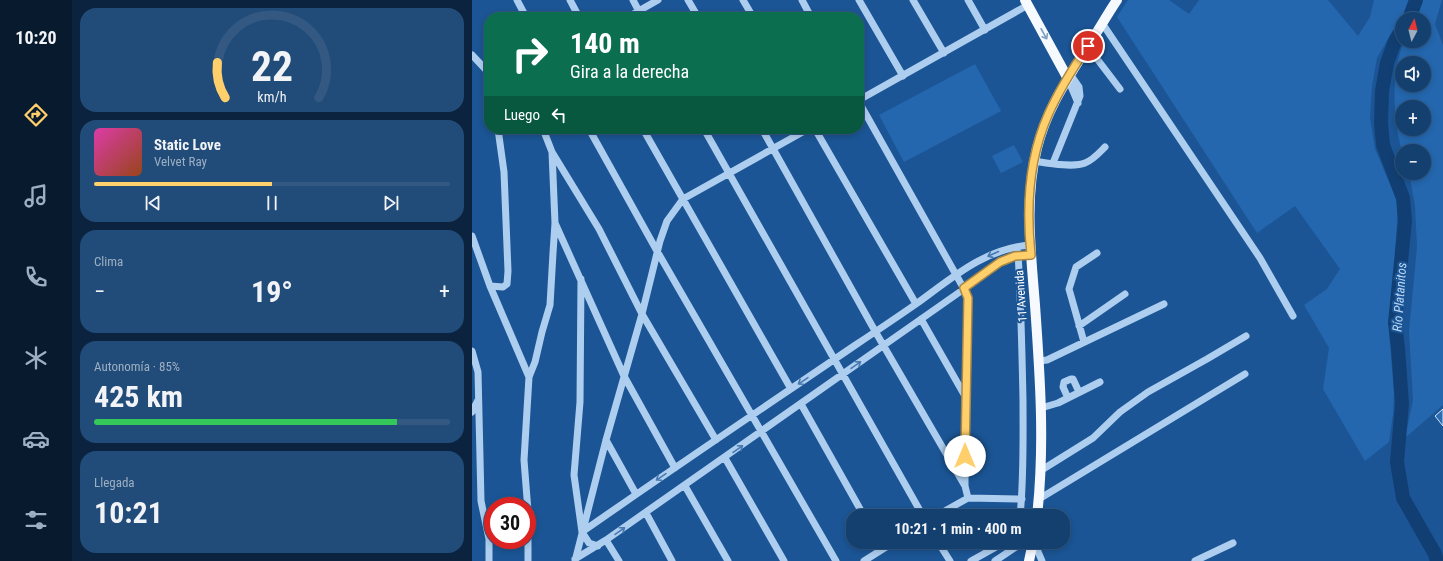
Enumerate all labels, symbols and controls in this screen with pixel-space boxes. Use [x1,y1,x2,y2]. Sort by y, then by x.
north arrow [1395,12,1431,48]
map controls [1395,12,1431,180]
text: 10:20 [15,27,57,48]
text: 140 m [570,27,640,60]
icon: right [504,28,556,80]
one-way arrow [1040,28,1048,40]
pin [1071,29,1105,63]
icon: arrive [1077,35,1099,57]
text: 22 [251,42,293,91]
button: sound [1395,56,1431,92]
text: Gira a la derecha [570,61,689,82]
text: km/h [257,89,287,105]
button: + [1395,100,1431,136]
icon: directions [22,101,50,129]
icon: left [548,104,570,126]
text: Luego [504,106,540,124]
text: Static Love [154,136,221,154]
button: − [1395,144,1431,180]
text: Velvet Ray [154,154,207,169]
icon: music [22,182,50,210]
icon: previous [142,192,164,214]
icon: pause [261,192,283,214]
icon: next [380,192,402,214]
one-way arrow [987,251,999,258]
text: Clima [94,254,123,269]
water label: Río Platanitos [1390,262,1409,332]
icon: phone [22,263,50,291]
street label: 11 Avenida [1012,269,1030,323]
text: 19° [251,274,293,309]
text: − [94,279,105,304]
text: + [439,279,450,304]
icon: climate [22,344,50,372]
text: Autonomía · 85% [94,359,180,374]
one-way arrow [850,361,861,369]
one-way arrow [798,377,809,385]
text: 425 km [94,379,183,414]
icon: car [22,425,50,453]
position arrow [944,435,986,477]
one-way arrow [732,444,743,453]
one-way arrow [655,474,667,482]
text: Llegada [94,475,135,490]
text: 10:21 [94,495,163,530]
speed limit sign: 30 [484,497,536,549]
icon: filters [22,506,50,534]
text: 10:21 · 1 min · 400 m [894,520,1022,538]
one-way arrow [614,527,625,535]

